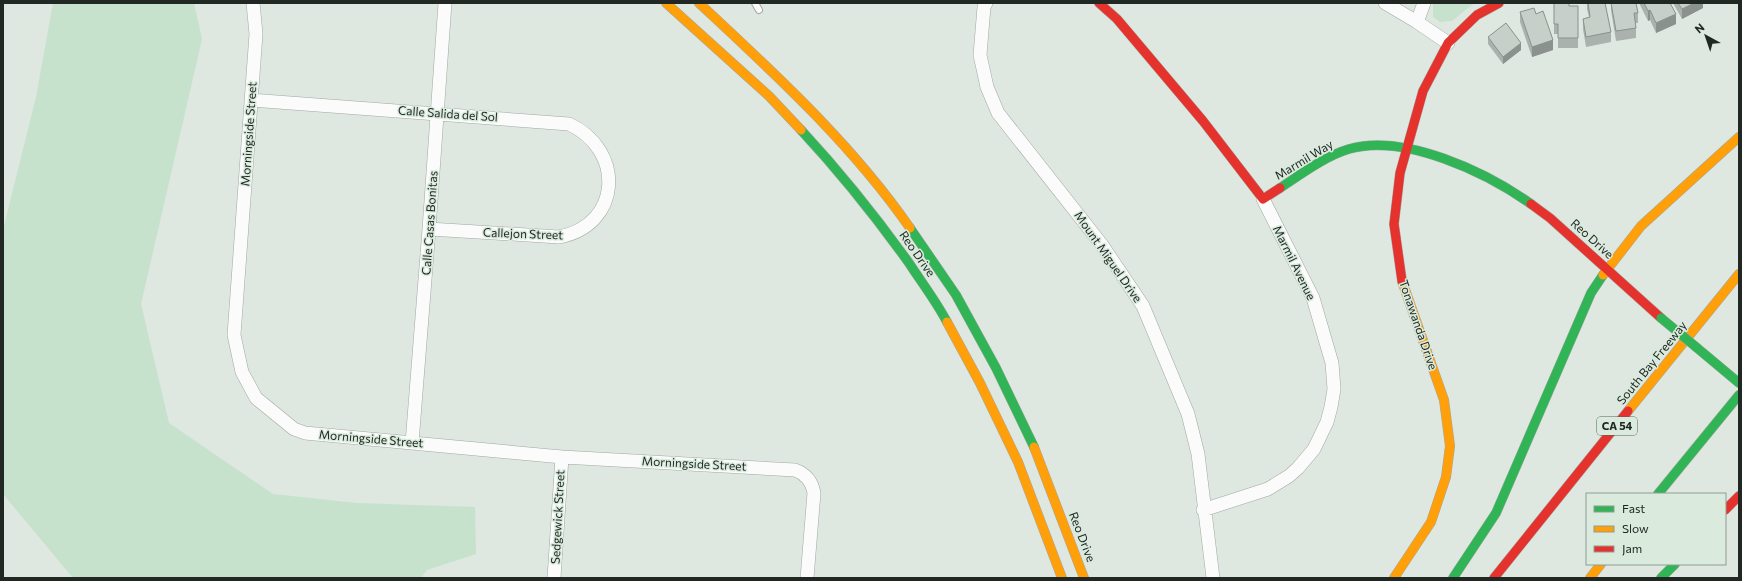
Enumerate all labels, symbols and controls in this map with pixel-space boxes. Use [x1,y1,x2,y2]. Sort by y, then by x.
north arrow [1686,16,1726,56]
text: N [1692,20,1707,36]
street label: Morningside Street [237,81,259,187]
street label: Calle Salida del Sol [398,103,498,123]
street label: Marmil Way [1272,136,1335,182]
street label: Calle Casas Bonitas [418,170,440,276]
street label: Mount Miguel Drive [1072,208,1145,305]
street label: Reo Drive [1569,216,1617,261]
street label: Marmil Avenue [1271,223,1319,302]
street label: Callejon Street [483,225,563,241]
street label: Reo Drive [897,228,939,279]
street label: Tonawanda Drive [1397,278,1441,371]
street label: South Bay Freeway [1613,318,1689,407]
road number: CA 54 [1597,417,1637,435]
street label: Morningside Street [318,426,424,450]
street label: Morningside Street [641,453,747,473]
street label: Sedgewick Street [548,469,566,564]
legend [1586,493,1726,565]
text: Fast [1622,501,1645,515]
street label: Reo Drive [1067,510,1099,564]
text: Slow [1622,521,1649,535]
text: Jam [1622,541,1642,556]

